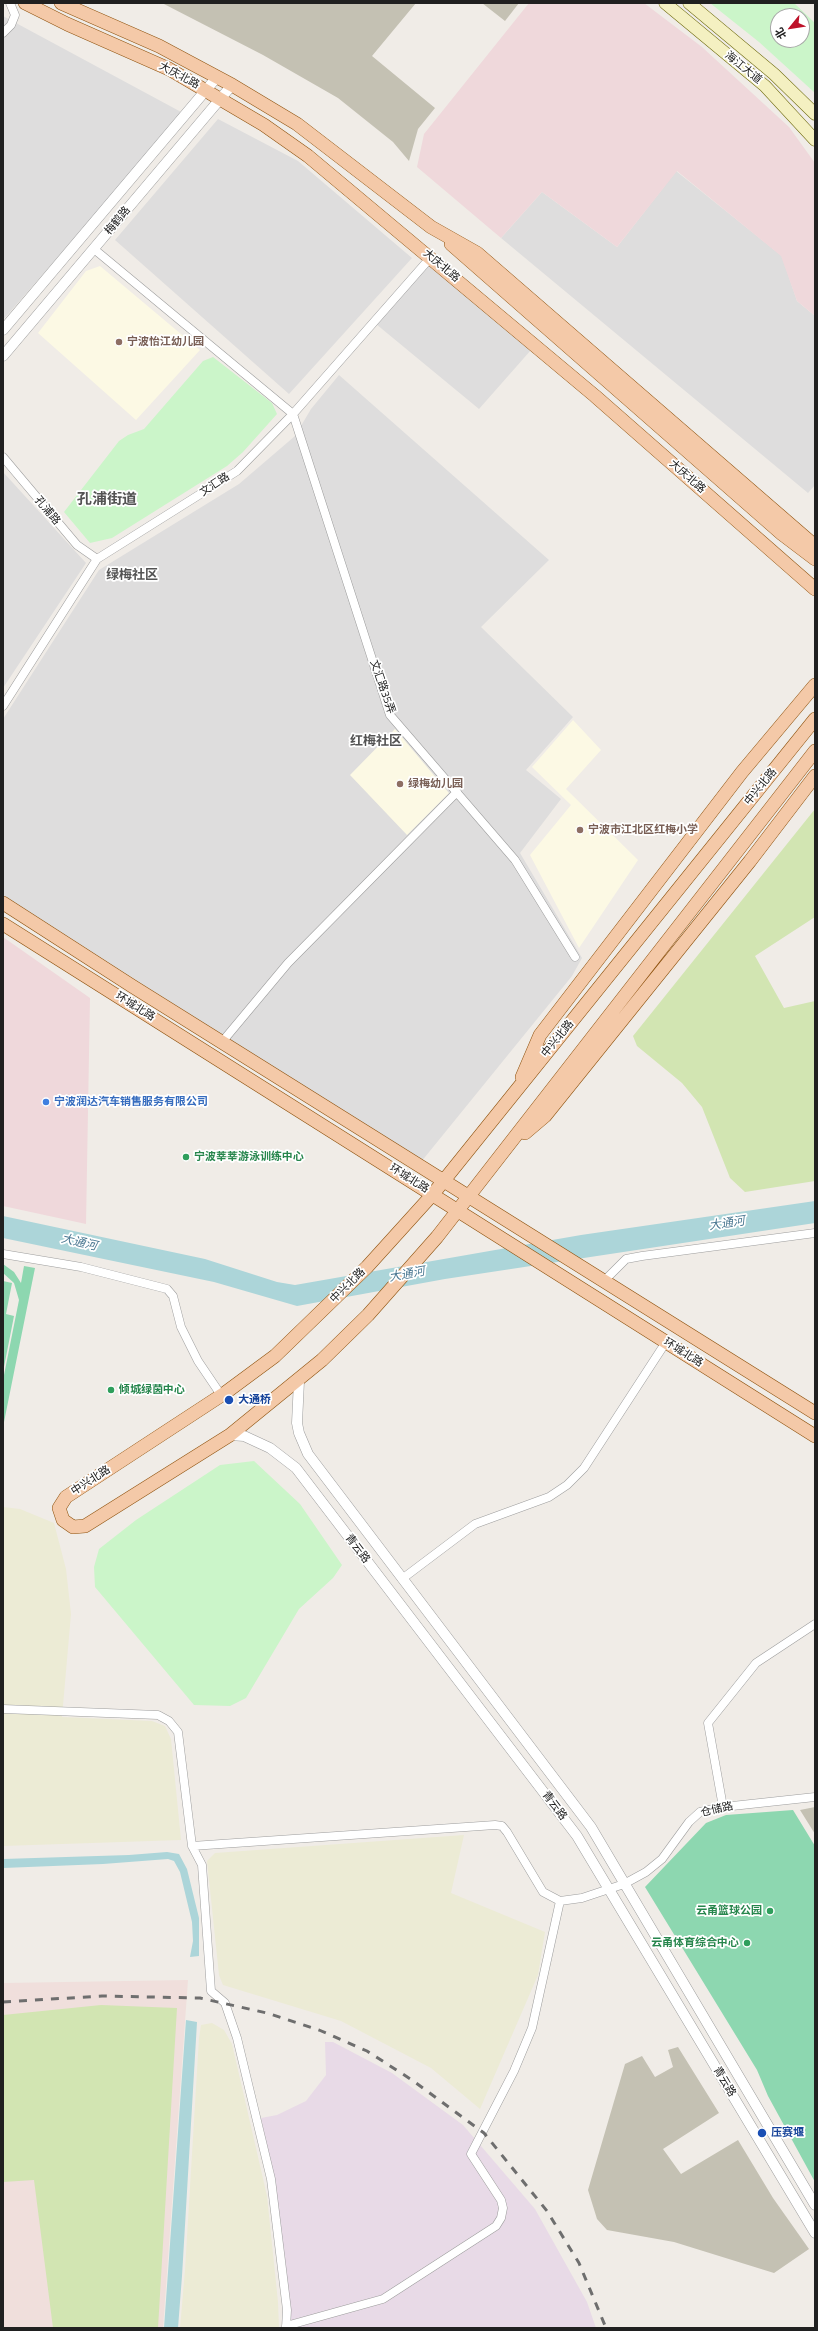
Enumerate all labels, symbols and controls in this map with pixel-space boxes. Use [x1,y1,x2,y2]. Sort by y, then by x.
north arrow [770,8,810,48]
text: 北 [771,25,790,42]
street label: 海江大道 [722,49,764,87]
street label: 大庆北路 [156,60,202,92]
street label: 梅鹤路 [102,204,134,238]
street label: 大庆北路 [420,247,462,285]
place label: 宁波怡江幼儿园 [127,335,204,349]
marker: 宁波怡江幼儿园 [114,337,124,347]
street label: 大庆北路 [666,458,708,496]
street label: 文汇路 [198,470,232,500]
district label: 孔浦街道 [77,491,137,509]
street label: 孔浦路 [31,494,63,528]
district label: 绿梅社区 [106,568,158,584]
street label: 文汇路35弄 [367,658,397,716]
district label: 红梅社区 [350,734,402,750]
street label: 中兴北路 [742,766,780,808]
place label: 绿梅幼儿园 [408,777,463,791]
marker: 绿梅幼儿园 [395,779,405,789]
place label: 宁波市江北区红梅小学 [588,823,698,837]
marker: 宁波市江北区红梅小学 [575,825,585,835]
street label: 环城北路 [113,990,157,1024]
street label: 中兴北路 [539,1018,577,1060]
place label: 宁波润达汽车销售服务有限公司 [54,1095,208,1109]
marker: 宁波润达汽车销售服务有限公司 [41,1097,51,1107]
place label: 宁波莘莘游泳训练中心 [194,1150,304,1164]
marker: 宁波莘莘游泳训练中心 [181,1152,191,1162]
street label: 环城北路 [387,1162,431,1196]
water label: 大通河 [708,1214,746,1234]
water label: 大通河 [60,1232,98,1254]
water label: 大通河 [388,1265,426,1285]
street label: 中兴北路 [328,1266,368,1306]
street label: 环城北路 [661,1336,705,1370]
place label: 倾城绿茵中心 [119,1383,185,1397]
marker: 倾城绿茵中心 [106,1385,116,1395]
place label: 大通桥 [238,1393,271,1407]
marker: 大通桥 [223,1394,235,1406]
street label: 中兴北路 [69,1463,113,1499]
street label: 青云路 [342,1532,372,1566]
street label: 青云路 [539,1789,569,1823]
street label: 仓储路 [699,1800,735,1820]
place label: 云甬篮球公园 [696,1904,762,1918]
marker: 云甬篮球公园 [765,1906,775,1916]
place label: 云甬体育综合中心 [651,1936,739,1950]
marker: 云甬体育综合中心 [742,1938,752,1948]
street label: 青云路 [710,2064,738,2100]
place label: 压赛堰 [771,2126,804,2140]
marker: 压赛堰 [756,2127,768,2139]

